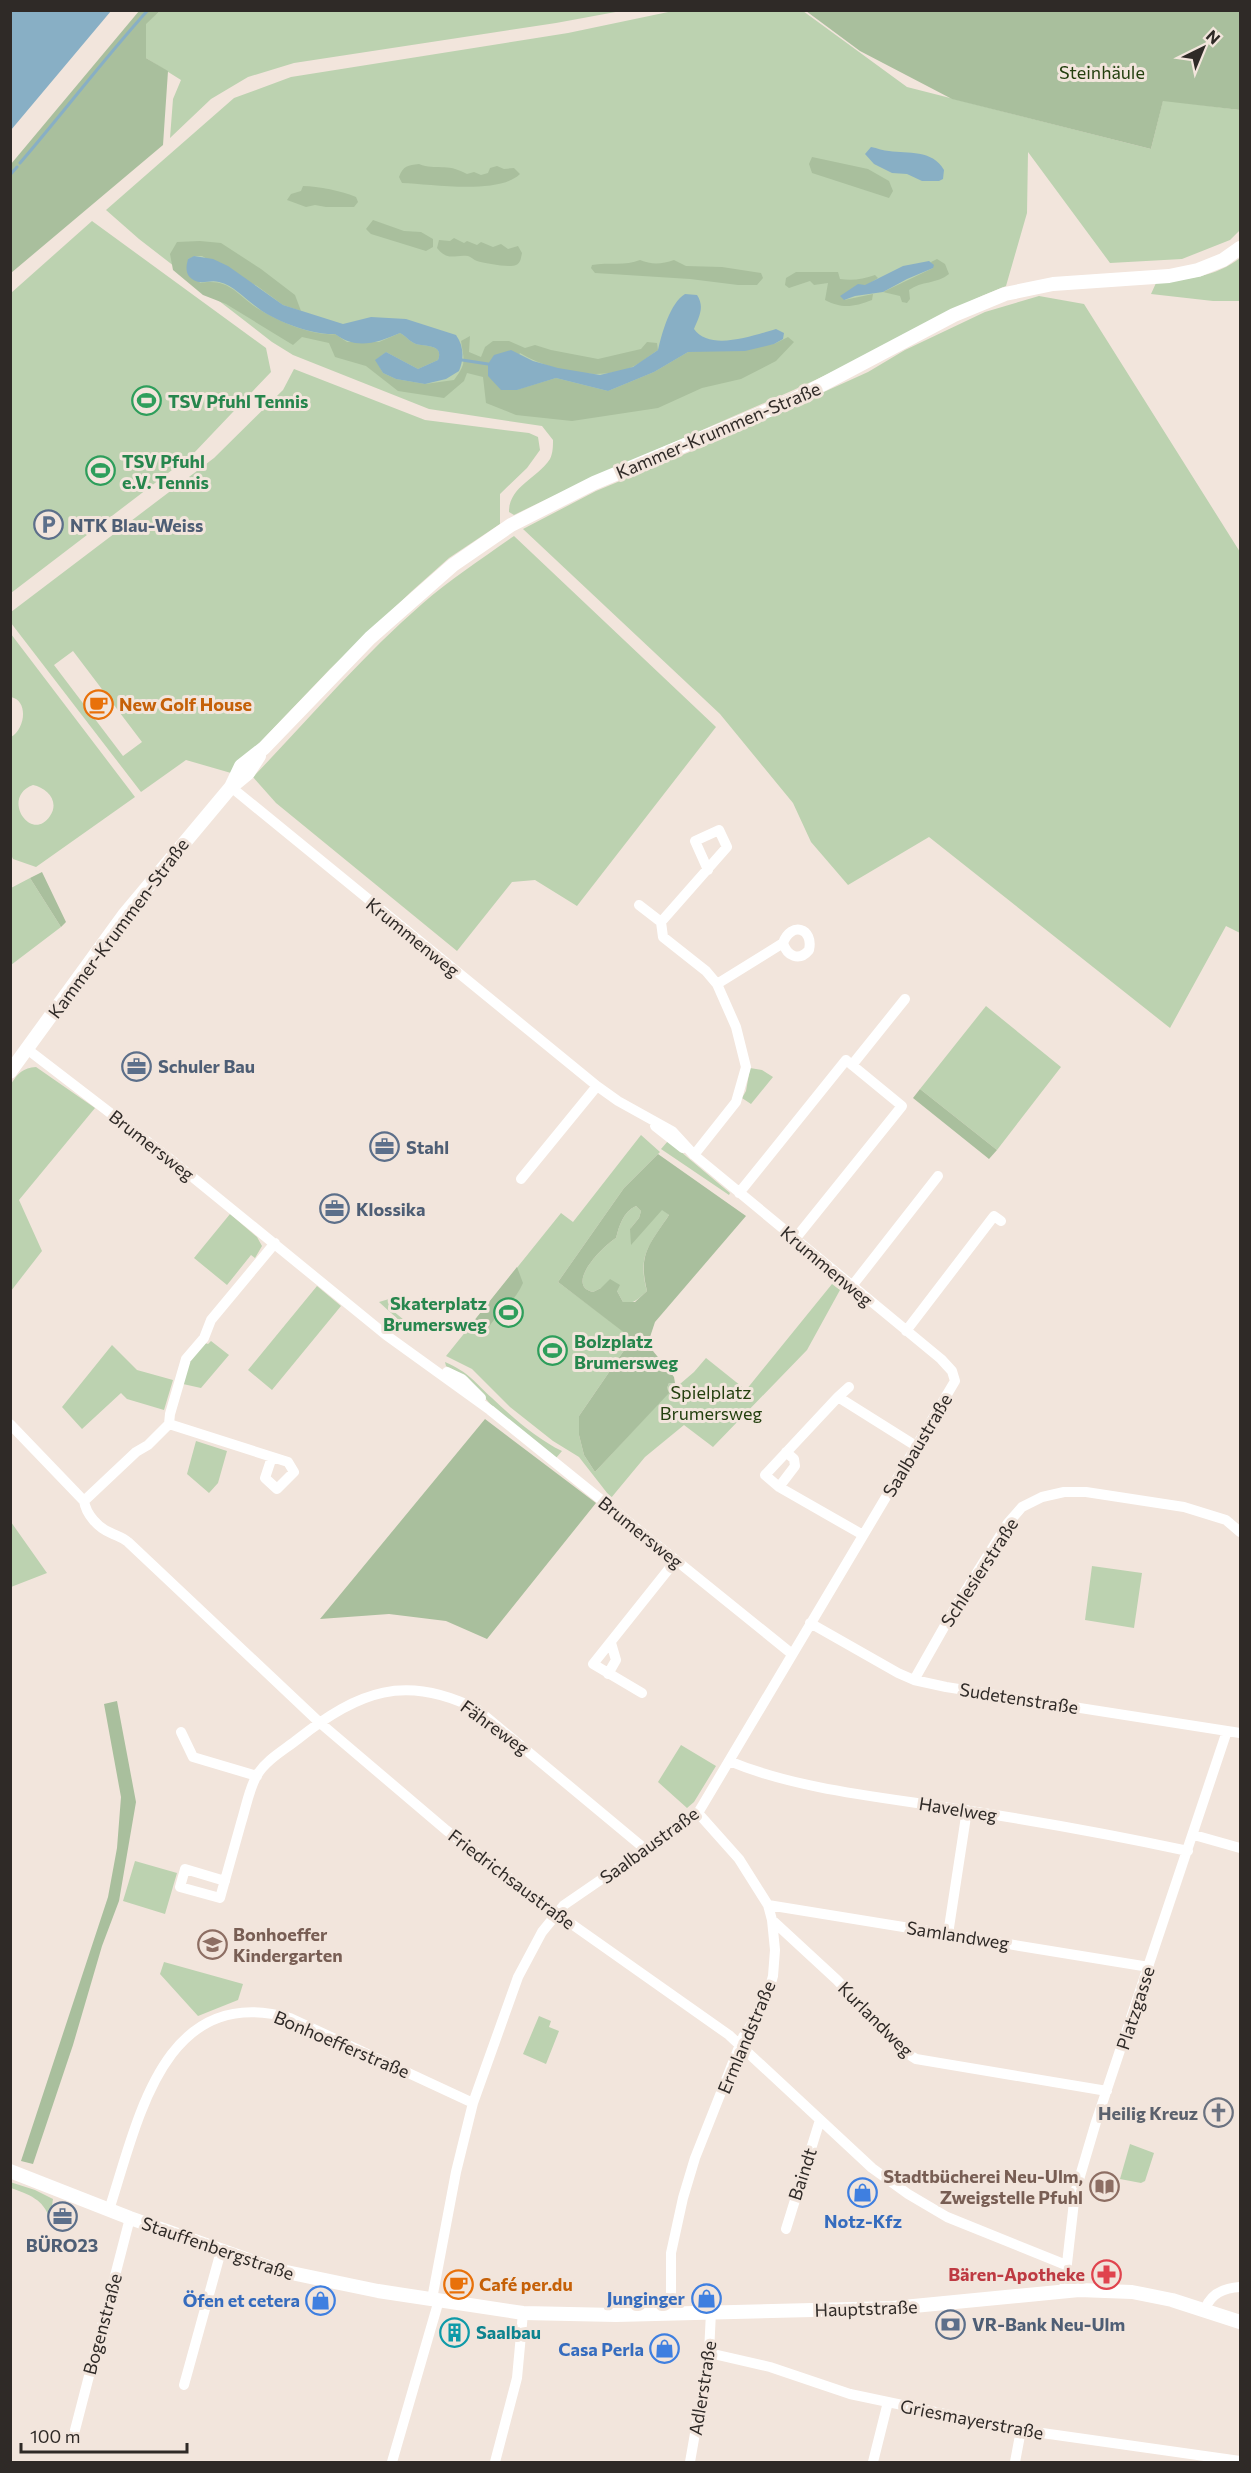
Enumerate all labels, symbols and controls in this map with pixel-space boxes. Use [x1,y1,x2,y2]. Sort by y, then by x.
north arrow [1173,18,1233,78]
text: N [1203,26,1224,48]
park label: Steinhäule [1059,61,1145,83]
street label: Kammer-Krummen-Straße [612,377,824,483]
sports icon: TSV Pfuhl Tennis [131,385,163,417]
place label: TSV Pfuhl Tennis [168,390,308,412]
place label: TSV Pfuhl e.V. Tennis [122,450,209,493]
sports icon: TSV Pfuhl e.V. Tennis [85,455,117,487]
parking icon: NTK Blau-Weiss [33,509,65,541]
place label: NTK Blau-Weiss [70,514,203,536]
cafe icon: New Golf House [82,688,114,720]
place label: New Golf House [119,693,252,715]
street label: Kammer-Krummen-Straße [43,834,193,1022]
street label: Krummenweg [362,893,464,981]
office icon: Schuler Bau [121,1050,153,1082]
place label: Schuler Bau [158,1055,255,1077]
street label: Brumersweg [105,1105,199,1185]
office icon: Stahl [369,1131,401,1163]
place label: Stahl [406,1136,449,1158]
office icon: Klossika [319,1193,351,1225]
place label: Klossika [356,1198,426,1220]
street label: Krummenweg [776,1221,878,1311]
place label: Skaterplatz Brumersweg [383,1292,487,1335]
sports icon: Skaterplatz Brumersweg [492,1297,524,1329]
place label: Bolzplatz Brumersweg [574,1330,678,1373]
sports icon: Bolzplatz Brumersweg [537,1335,569,1367]
park label: Spielplatz Brumersweg [660,1381,762,1424]
street label: Saalbaustraße [878,1389,956,1501]
street label: Brumersweg [594,1491,688,1573]
street label: Schlesierstraße [936,1513,1022,1631]
street label: Sudetenstraße [958,1678,1080,1718]
street label: Fähreweg [457,1695,534,1759]
street label: Havelweg [917,1792,999,1826]
street label: Saalbaustraße [595,1802,703,1888]
street label: Friedrichsaustraße [444,1824,580,1934]
street label: Samlandweg [905,1916,1011,1954]
place label: Bonhoeffer Kindergarten [233,1923,343,1966]
school or university icon: Bonhoeffer Kindergarten [196,1928,228,1960]
street label: Platzgasse [1111,1963,1159,2053]
street label: Ermlandstraße [712,1977,780,2097]
street label: Kurlandweg [834,1977,918,2061]
street label: Bonhoefferstraße [271,2006,413,2082]
church icon: Heilig Kreuz [1203,2097,1235,2129]
place label: Heilig Kreuz [1098,2102,1198,2124]
street label: Baindt [783,2145,821,2203]
place label: Stadtbücherei Neu-Ulm, Zweigstelle Pfuhl [883,2165,1083,2208]
library icon: Stadtbücherei Neu-Ulm, Zweigstelle Pfuhl [1088,2170,1120,2202]
shop icon: Notz-Kfz [847,2176,879,2208]
office icon: BÜRO23 [46,2200,78,2232]
place label: Notz-Kfz [824,2210,902,2232]
street label: Stauffenbergstraße [139,2212,297,2284]
place label: BÜRO23 [26,2234,98,2256]
pharmacy icon: Bären-Apotheke [1090,2258,1122,2290]
place label: Bären-Apotheke [948,2263,1085,2285]
cafe icon: Café per.du [442,2268,474,2300]
street label: Bogenstraße [78,2271,126,2377]
place label: Café per.du [479,2273,573,2295]
shop icon: Junginger [690,2282,722,2314]
shop icon: Öfen et cetera [305,2284,337,2316]
place label: Junginger [607,2287,686,2309]
place label: Öfen et cetera [183,2289,300,2311]
street label: Hauptstraße [814,2295,918,2321]
bank icon: VR-Bank Neu-Ulm [935,2308,967,2340]
place label: VR-Bank Neu-Ulm [972,2313,1125,2335]
building icon: Saalbau [439,2316,471,2348]
place label: Saalbau [476,2321,541,2343]
shop icon: Casa Perla [649,2333,681,2365]
place label: Casa Perla [558,2338,644,2360]
street label: Adlerstraße [684,2339,720,2437]
street label: Griesmayerstraße [899,2394,1045,2444]
scale bar [21,2416,188,2454]
text: 100 m [30,2425,80,2447]

